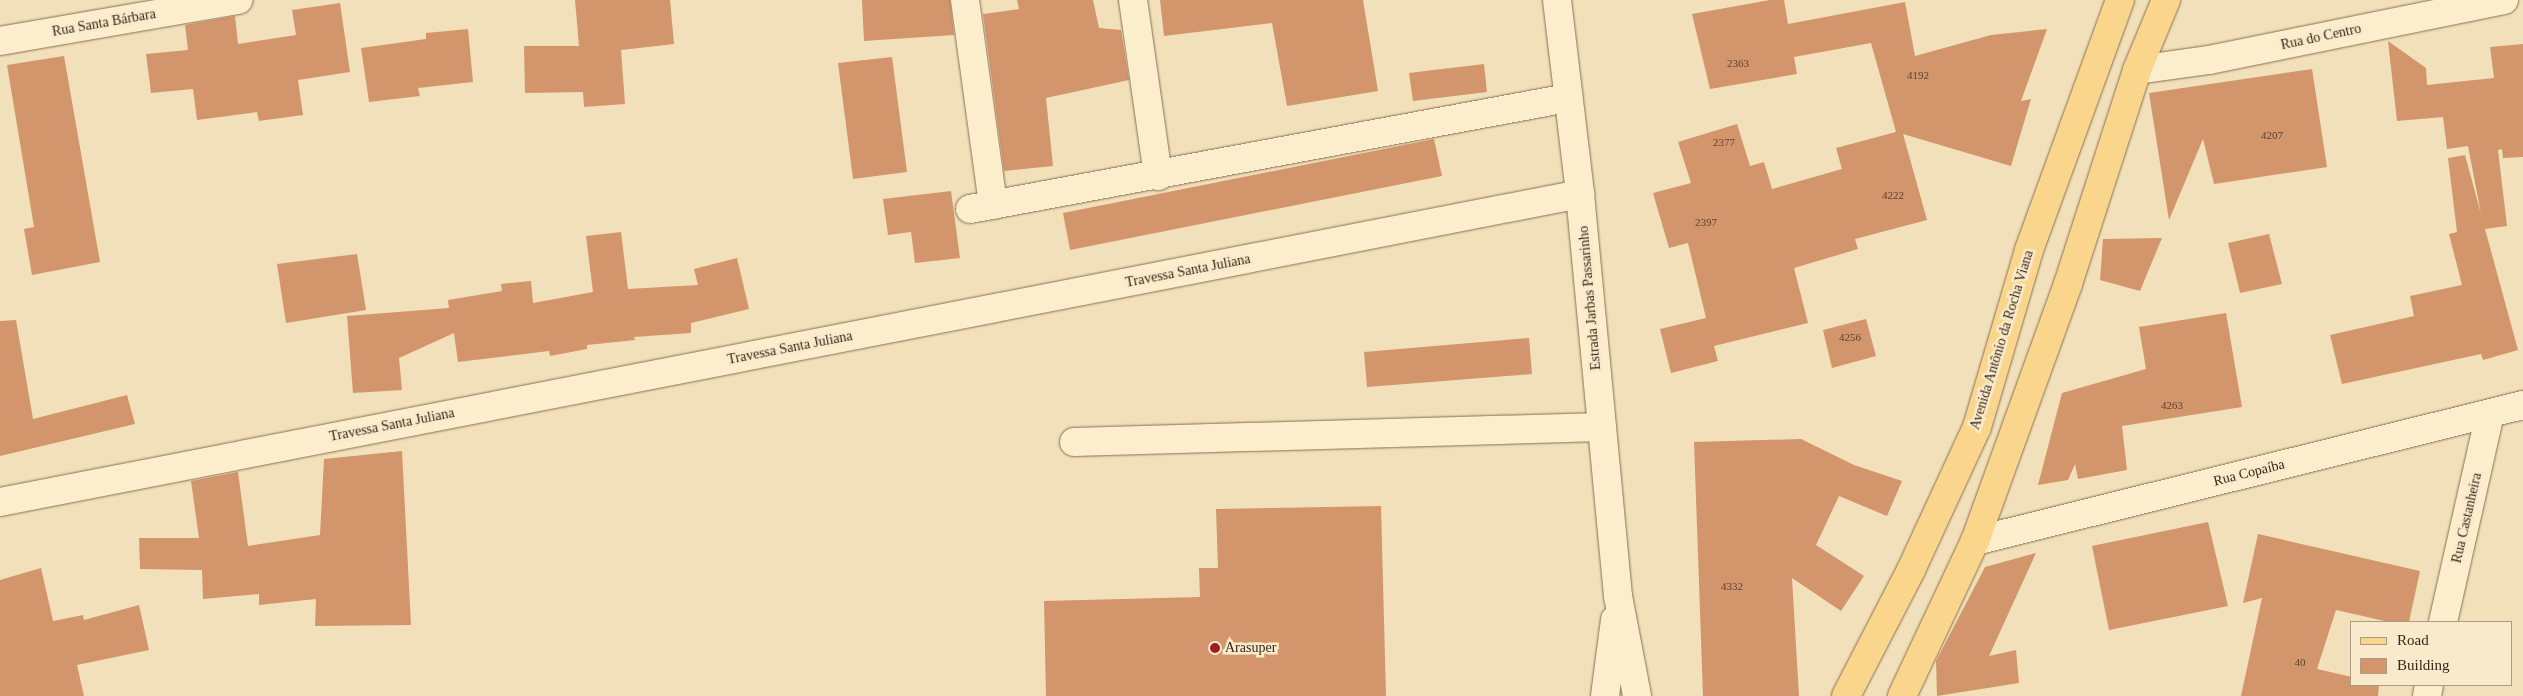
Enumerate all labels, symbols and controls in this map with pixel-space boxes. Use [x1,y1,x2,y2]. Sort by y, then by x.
street label: Rua Santa Bárbara [51,6,157,40]
street label: Rua do Centro [2279,20,2363,54]
house number: 2363 [1727,56,1749,70]
house number: 4192 [1907,68,1929,82]
house number: 4207 [2261,128,2283,142]
house number: 2377 [1713,135,1735,149]
house number: 4222 [1882,188,1904,202]
house number: 2397 [1695,215,1717,229]
street label: Estrada Jarbas Passarinho [1575,225,1605,371]
street label: Avenida Antônio da Rocha Viana [1967,248,2037,432]
street label: Travessa Santa Juliana [1124,251,1252,291]
street label: Travessa Santa Juliana [726,328,854,368]
house number: 4256 [1839,330,1861,344]
house number: 4263 [2161,398,2183,412]
street label: Travessa Santa Juliana [328,405,456,445]
street label: Rua Copaíba [2212,456,2286,490]
street label: Rua Castanheira [2448,471,2486,565]
house number: 4332 [1721,579,1743,593]
legend [2350,621,2513,686]
text: Road [2397,632,2429,648]
place label: Arasuper [1225,640,1276,656]
marker: Arasuper [1209,642,1221,654]
house number: 40 [2294,655,2306,669]
text: Building [2397,657,2450,673]

